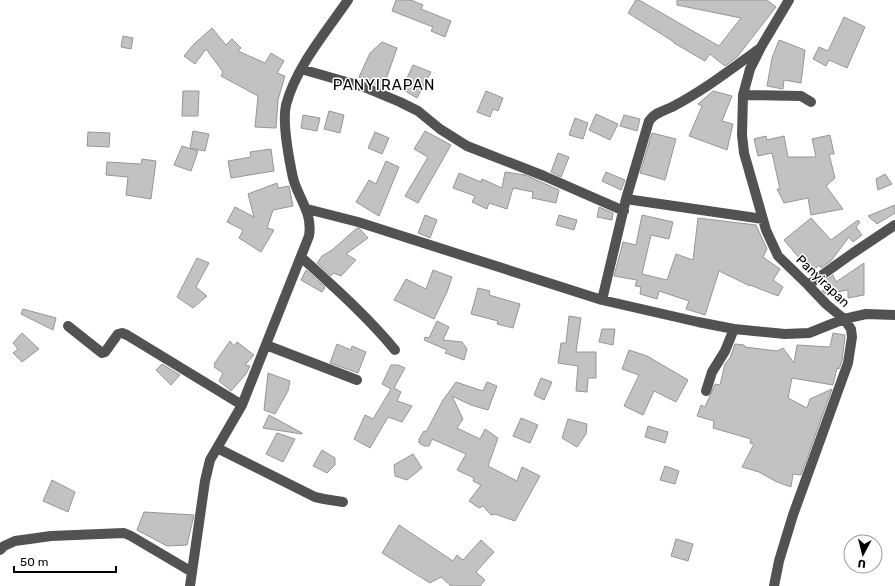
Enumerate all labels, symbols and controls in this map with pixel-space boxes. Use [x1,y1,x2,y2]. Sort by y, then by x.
district label: PANYIRAPAN [333,76,435,94]
street label: Panyirapan [793,252,853,310]
north arrow [843,534,883,574]
scale bar [14,548,116,574]
text: 50 m [20,555,48,569]
text: U [857,556,867,570]

